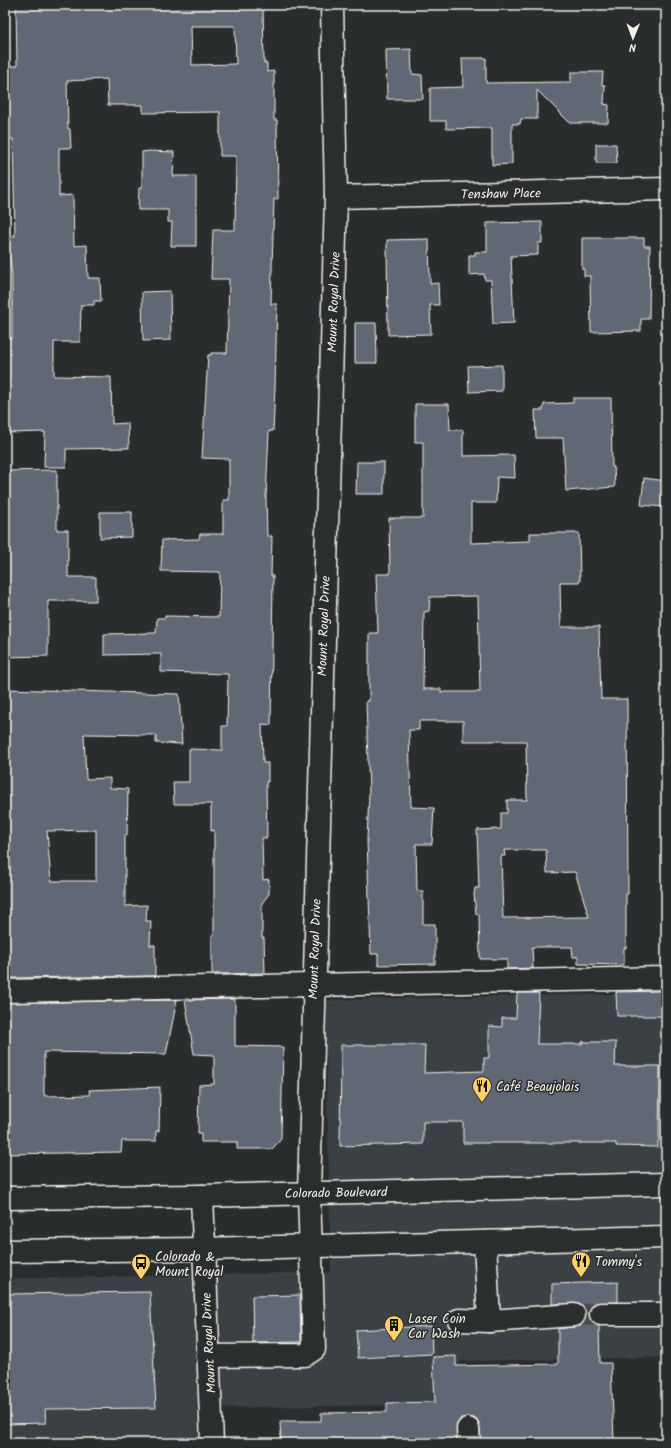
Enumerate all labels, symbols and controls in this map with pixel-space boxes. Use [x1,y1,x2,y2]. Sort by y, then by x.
north arrow [613,18,653,58]
text: N [629,38,636,56]
street label: Tenshaw Place [461,183,541,206]
street label: Mount Royal Drive [322,251,347,353]
street label: Mount Royal Drive [312,575,337,677]
street label: Mount Royal Drive [303,898,328,1000]
restaurant icon: Café Beaujolais [471,1075,493,1103]
place label: Café Beaujolais [496,1077,580,1098]
street label: Colorado Boulevard [285,1182,388,1205]
place label: Colorado & Mount Royal [155,1247,223,1283]
restaurant icon: Tommy's [570,1250,592,1278]
bus stop icon: Colorado & Mount Royal [130,1252,152,1280]
place label: Tommy's [595,1252,643,1273]
street label: Mount Royal Drive [196,1292,223,1394]
place label: Laser Coin Car Wash [408,1309,466,1345]
building icon: Laser Coin Car Wash [383,1314,405,1342]

